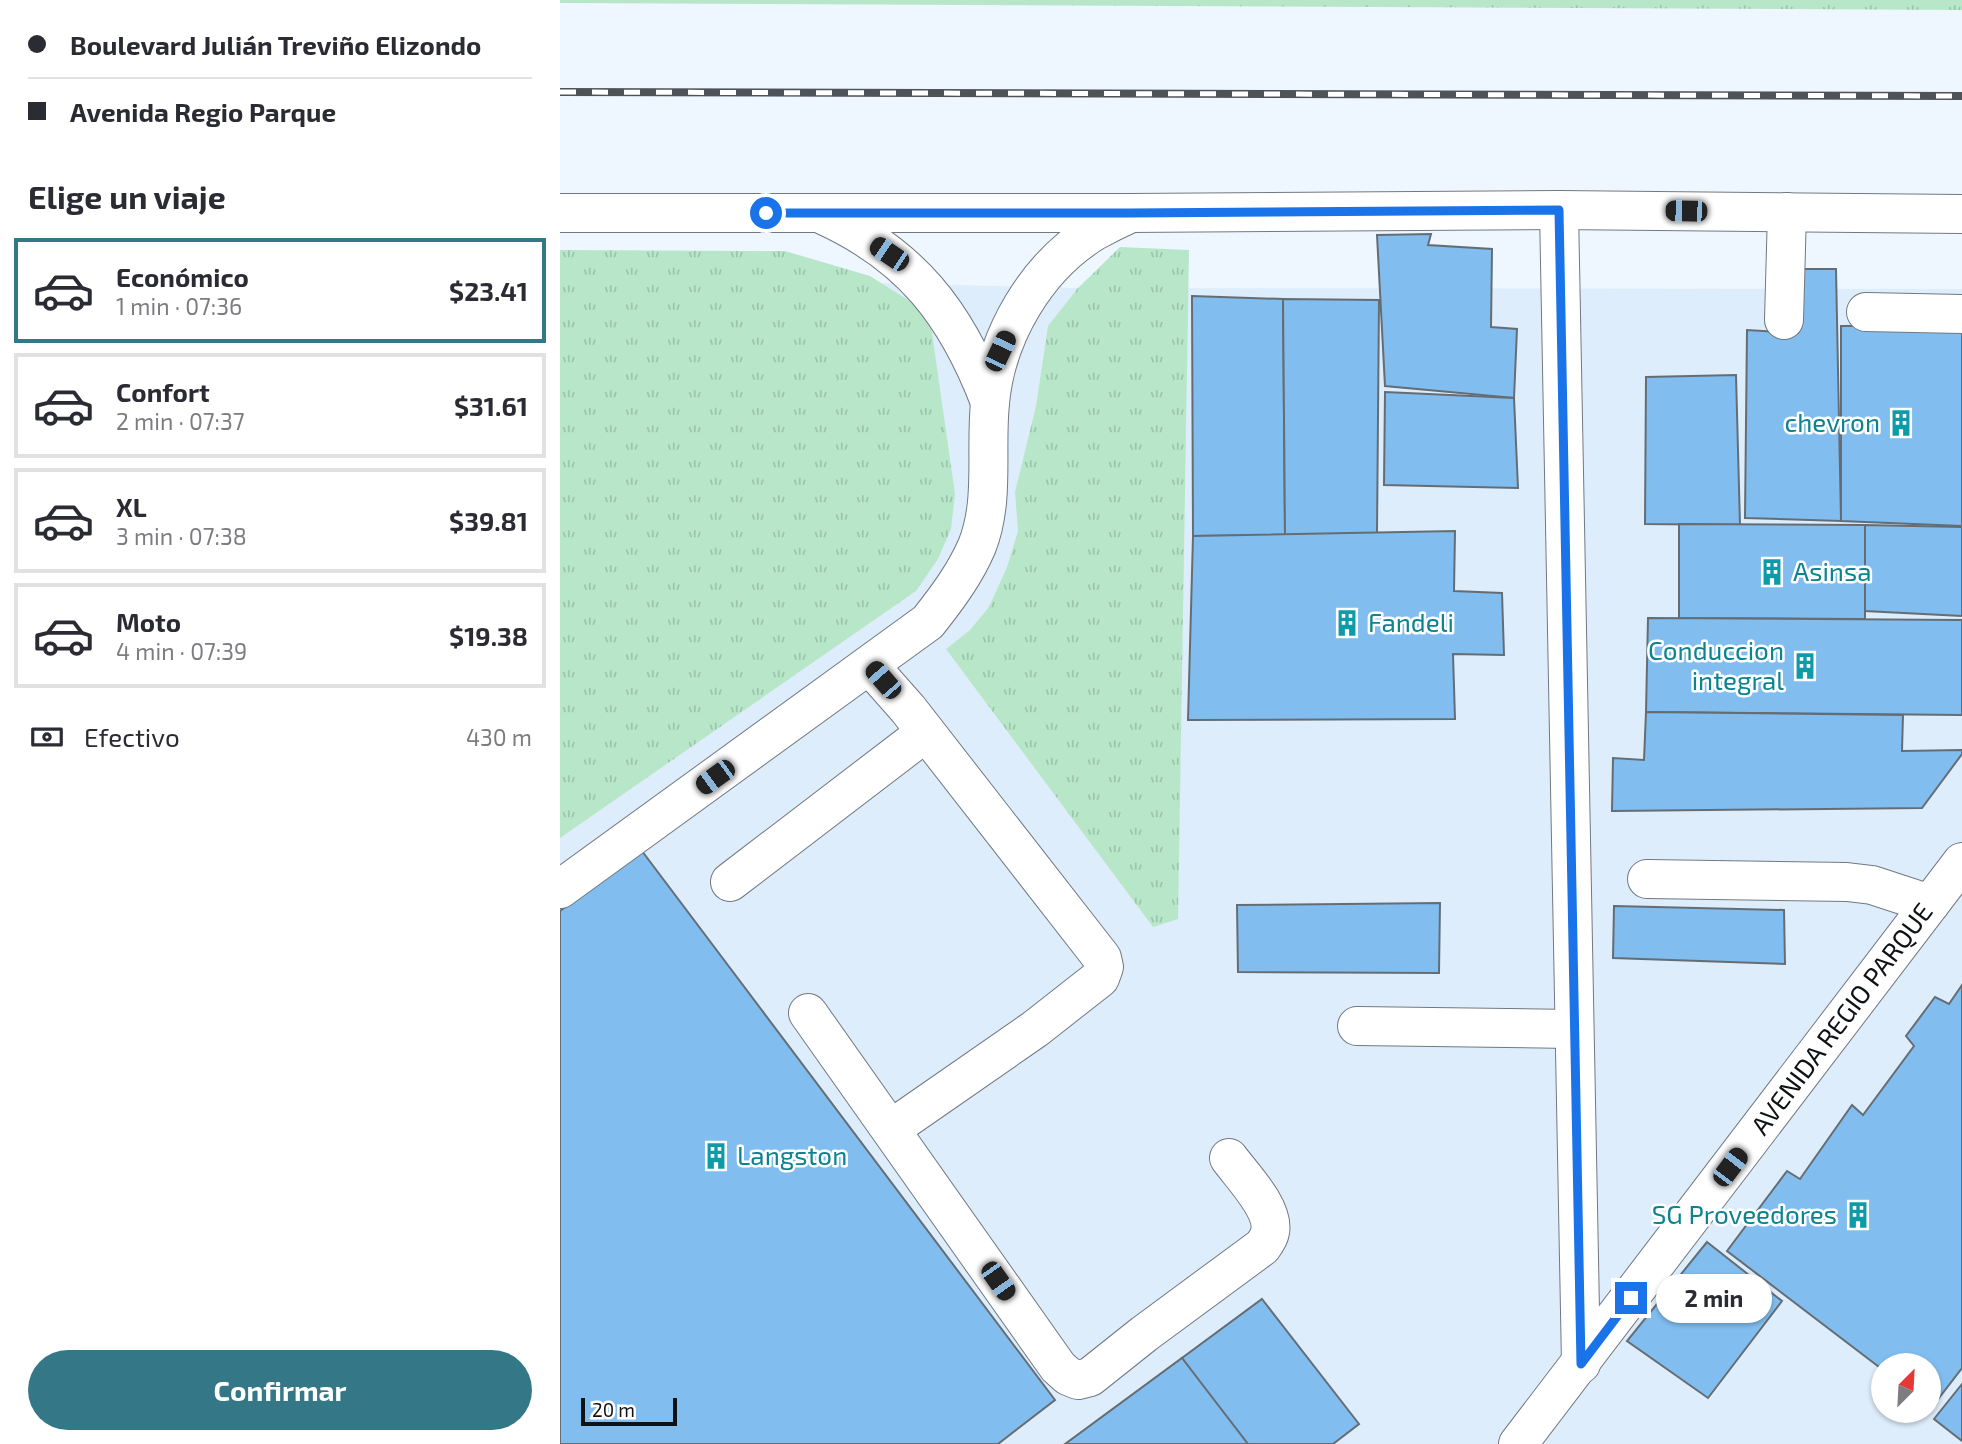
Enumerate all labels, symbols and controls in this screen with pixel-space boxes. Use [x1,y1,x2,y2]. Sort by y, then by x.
text: Boulevard Julián Treviño Elizondo [70,29,481,60]
text: Avenida Regio Parque [70,96,336,127]
text: Elige un viaje [28,177,226,215]
route start [750,197,782,229]
car [1665,200,1708,222]
car [866,234,913,274]
icon: car [32,259,95,322]
text: Económico [116,261,249,292]
text: $23.41 [449,275,528,306]
text: 1 min · 07:36 [116,292,242,320]
car [982,328,1019,374]
icon: car [32,374,95,437]
text: Confort [116,376,210,407]
text: $31.61 [454,390,528,421]
place label: chevron [1785,406,1880,437]
text: 2 min · 07:37 [116,407,245,435]
building icon: chevron [1886,408,1916,438]
icon: car [32,489,95,552]
text: XL [116,491,147,522]
text: $39.81 [449,505,528,536]
text: 3 min · 07:38 [116,522,247,550]
place label: Asinsa [1793,555,1871,586]
building icon: Asinsa [1757,557,1787,587]
icon: car [32,604,95,667]
text: Moto [116,606,181,637]
place label: Fandeli [1368,606,1454,637]
building icon: Fandeli [1332,608,1362,638]
text: $19.38 [449,620,528,651]
place label: Conduccion integral [1648,634,1784,695]
text: 4 min · 07:39 [116,637,247,665]
building icon: Conduccion integral [1790,651,1820,681]
car [862,657,905,703]
icon: cash [28,718,66,756]
text: Efectivo [84,721,180,752]
text: 430 m [466,723,532,751]
car [692,756,739,798]
street label: AVENIDA REGIO PARQUE [1744,896,1938,1140]
place label: Langston [737,1139,847,1170]
building icon: Langston [701,1141,731,1171]
car [1709,1144,1752,1190]
place label: SG Proveedores [1652,1198,1837,1229]
building icon: SG Proveedores [1843,1200,1873,1230]
car [978,1258,1019,1304]
callout: 2 min [1656,1274,1771,1322]
route end [1615,1282,1647,1314]
text: 2 min [1685,1284,1743,1312]
button: Confirmar [28,1350,532,1430]
north arrow [1871,1353,1941,1423]
map controls [1871,1353,1941,1423]
scale bar [581,1395,677,1427]
text: 20 m [592,1398,635,1421]

